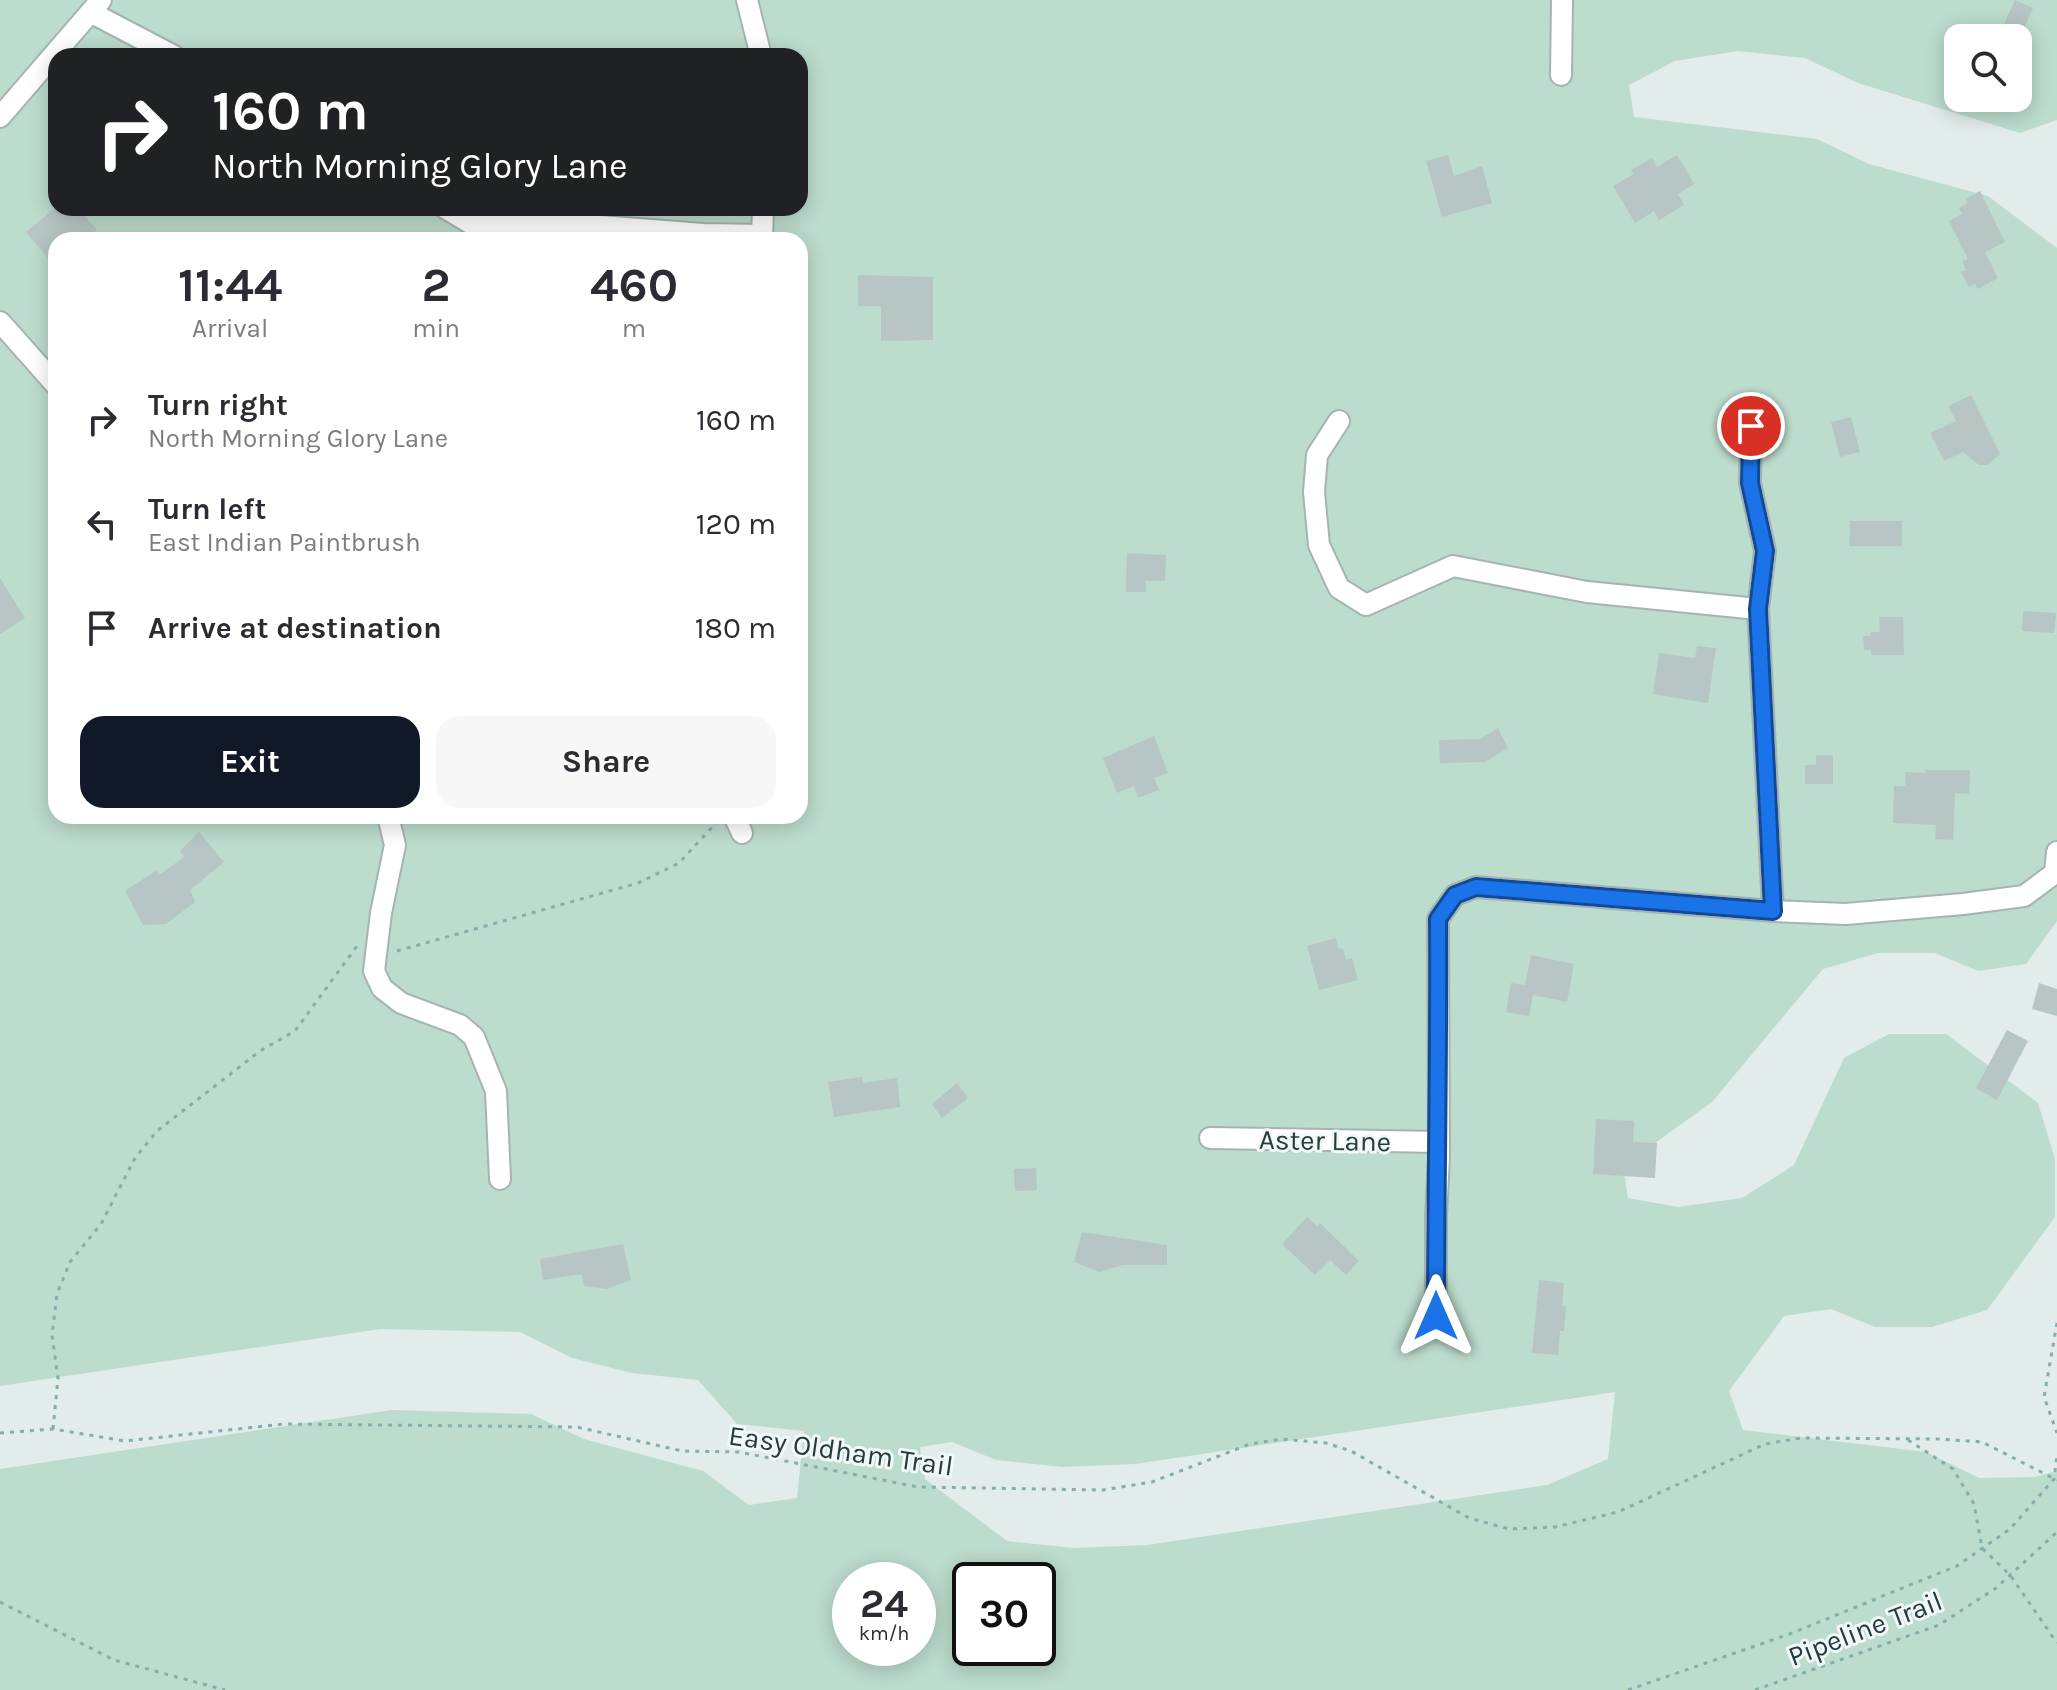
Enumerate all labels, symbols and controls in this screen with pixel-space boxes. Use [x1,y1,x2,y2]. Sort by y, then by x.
map controls [1944,24,2032,112]
button: search [1944,24,2032,112]
text: 160 m [212,78,369,143]
icon: right [80,80,184,184]
text: North Morning Glory Lane [212,145,627,187]
text: 11:44 [178,257,282,313]
text: 2 [422,257,451,313]
text: 460 [590,257,678,313]
text: Arrival [192,313,268,344]
text: min [412,313,460,344]
text: m [622,313,646,344]
text: Turn right [148,387,288,423]
pin [1717,392,1785,460]
icon: right [80,398,124,442]
text: 160 m [696,402,776,438]
icon: arrive [1729,404,1773,448]
text: North Morning Glory Lane [148,423,448,454]
text: Turn left [148,491,266,527]
icon: left [80,502,124,546]
text: 120 m [696,506,776,542]
text: East Indian Paintbrush [148,527,421,558]
icon: arrive [80,606,124,650]
text: Arrive at destination [148,610,442,646]
text: 180 m [695,610,776,646]
button: Exit [80,716,420,808]
button: Share [436,716,776,808]
street label: Aster Lane [1259,1123,1391,1158]
position arrow [1394,1274,1478,1358]
street label: Easy Oldham Trail [727,1418,955,1483]
speed limit sign: 30 [952,1562,1056,1666]
text: 24 [860,1580,908,1627]
street label: Pipeline Trail [1783,1584,1947,1673]
text: km/h [859,1622,909,1645]

